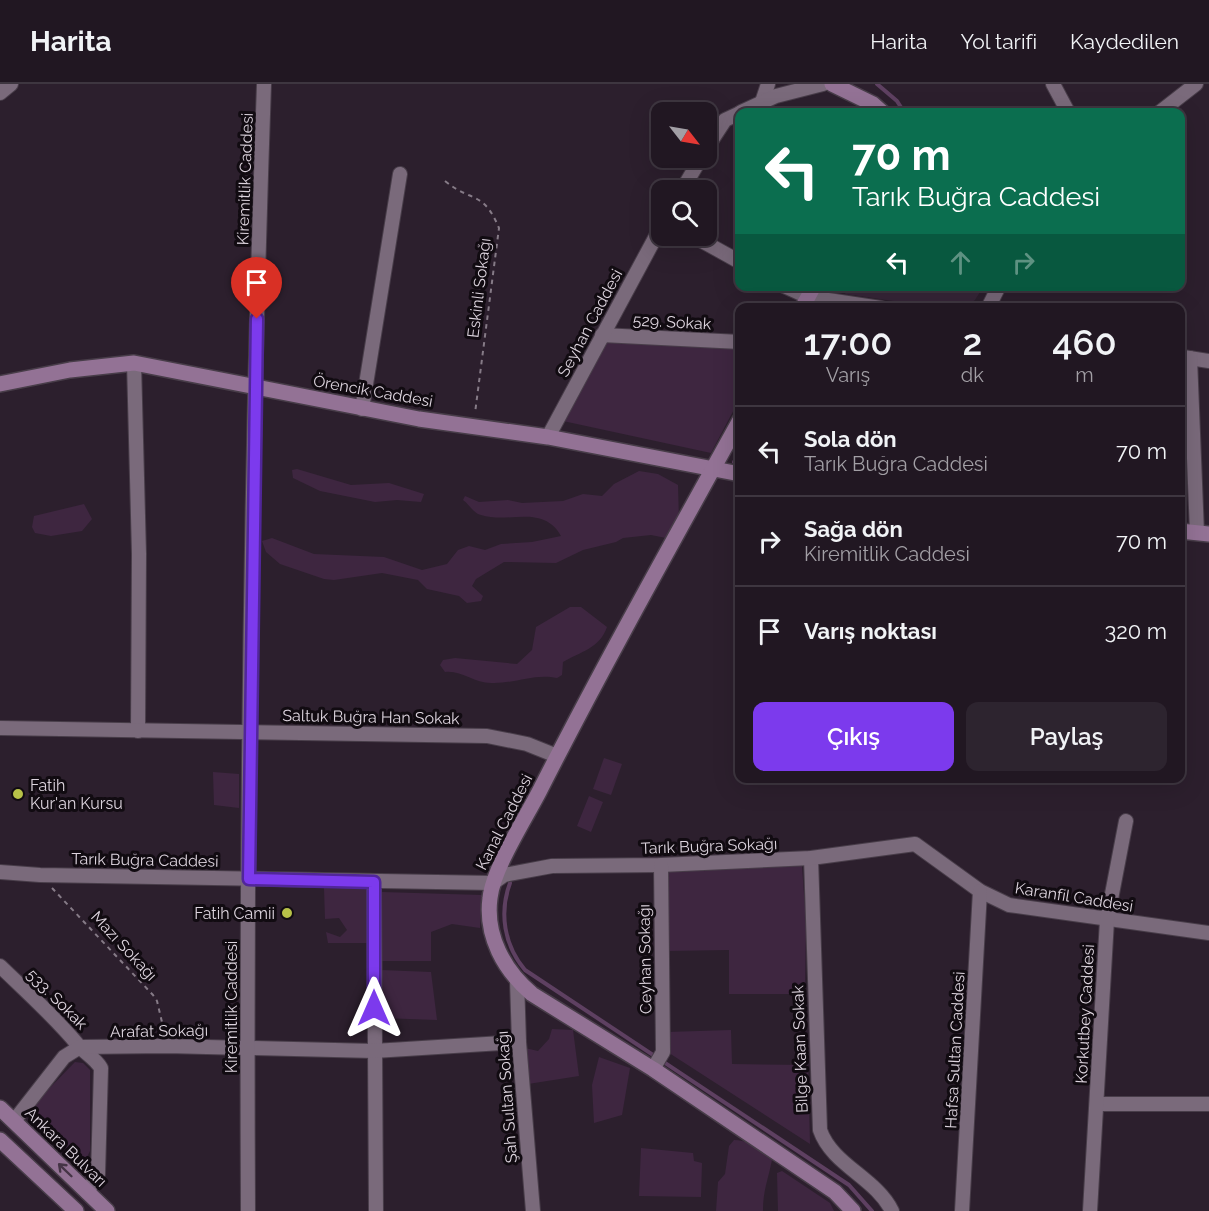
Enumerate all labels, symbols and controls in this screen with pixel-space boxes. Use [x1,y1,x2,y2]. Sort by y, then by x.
text: Harita [30,25,112,58]
text: Harita [870,29,927,54]
text: Yol tarifi [960,29,1037,54]
text: Kaydedilen [1070,29,1179,54]
north arrow [651,102,717,168]
map controls [651,102,717,246]
street label: Kiremitlik Caddesi [233,112,257,246]
text: 70 m [852,131,951,180]
icon: left [753,132,831,210]
button: search [651,180,717,246]
text: Tarık Buğra Caddesi [852,181,1100,212]
street label: Eskinli Sokağı [463,237,495,339]
icon: left [881,246,914,279]
icon: ahead [944,246,977,279]
icon: right [1007,246,1040,279]
pin [231,257,282,319]
icon: arrive [240,266,273,299]
street label: Seyhan Caddesi [554,266,626,380]
street label: 529. Sokak [632,310,712,334]
text: 17:00 [803,321,892,363]
text: 2 [962,321,982,363]
text: 460 [1052,321,1117,363]
text: Varış [826,363,870,387]
text: dk [961,363,984,387]
text: m [1075,363,1094,387]
street label: Örencik Caddesi [312,370,434,411]
text: Sola dön [804,426,897,452]
icon: left [753,435,786,468]
text: 70 m [1116,438,1167,464]
text: Tarık Buğra Caddesi [804,452,988,476]
text: Sağa dön [804,516,903,542]
icon: right [753,525,786,558]
text: 70 m [1116,528,1167,554]
text: Kiremitlik Caddesi [804,542,970,566]
icon: arrive [753,615,786,648]
text: Varış noktası [804,618,937,644]
text: 320 m [1104,618,1167,644]
button: Çıkış [753,702,954,771]
button: Paylaş [966,702,1167,771]
street label: Saltuk Buğra Han Sokak [282,706,460,728]
street label: Kanal Caddesi [472,771,536,873]
place label: Fatih Kur'an Kursu [30,776,123,813]
marker: Fatih Kur'an Kursu [11,787,25,801]
street label: Tarık Buğra Sokağı [640,834,778,858]
street label: Tarık Buğra Caddesi [71,849,219,871]
street label: Karanfil Caddesi [1014,878,1134,916]
place label: Fatih Camii [194,904,275,923]
street label: Ceyhan Sokağı [635,904,655,1014]
marker: Fatih Camii [280,906,294,920]
street label: Mazı Sokağı [87,907,161,985]
street label: Kiremitlik Caddesi [222,941,241,1073]
street label: Korkutbey Caddesi [1072,944,1098,1084]
street label: 533. Sokak [23,965,92,1034]
street label: Hafsa Sultan Caddesi [941,971,969,1129]
position arrow [342,976,406,1040]
street label: Bilge Kaan Sokak [788,984,812,1113]
street label: Arafat Sokağı [110,1021,208,1041]
street label: Şah Sultan Sokağı [493,1030,521,1164]
street label: Ankara Bulvarı [21,1103,111,1191]
one-way arrow [57,1163,72,1178]

